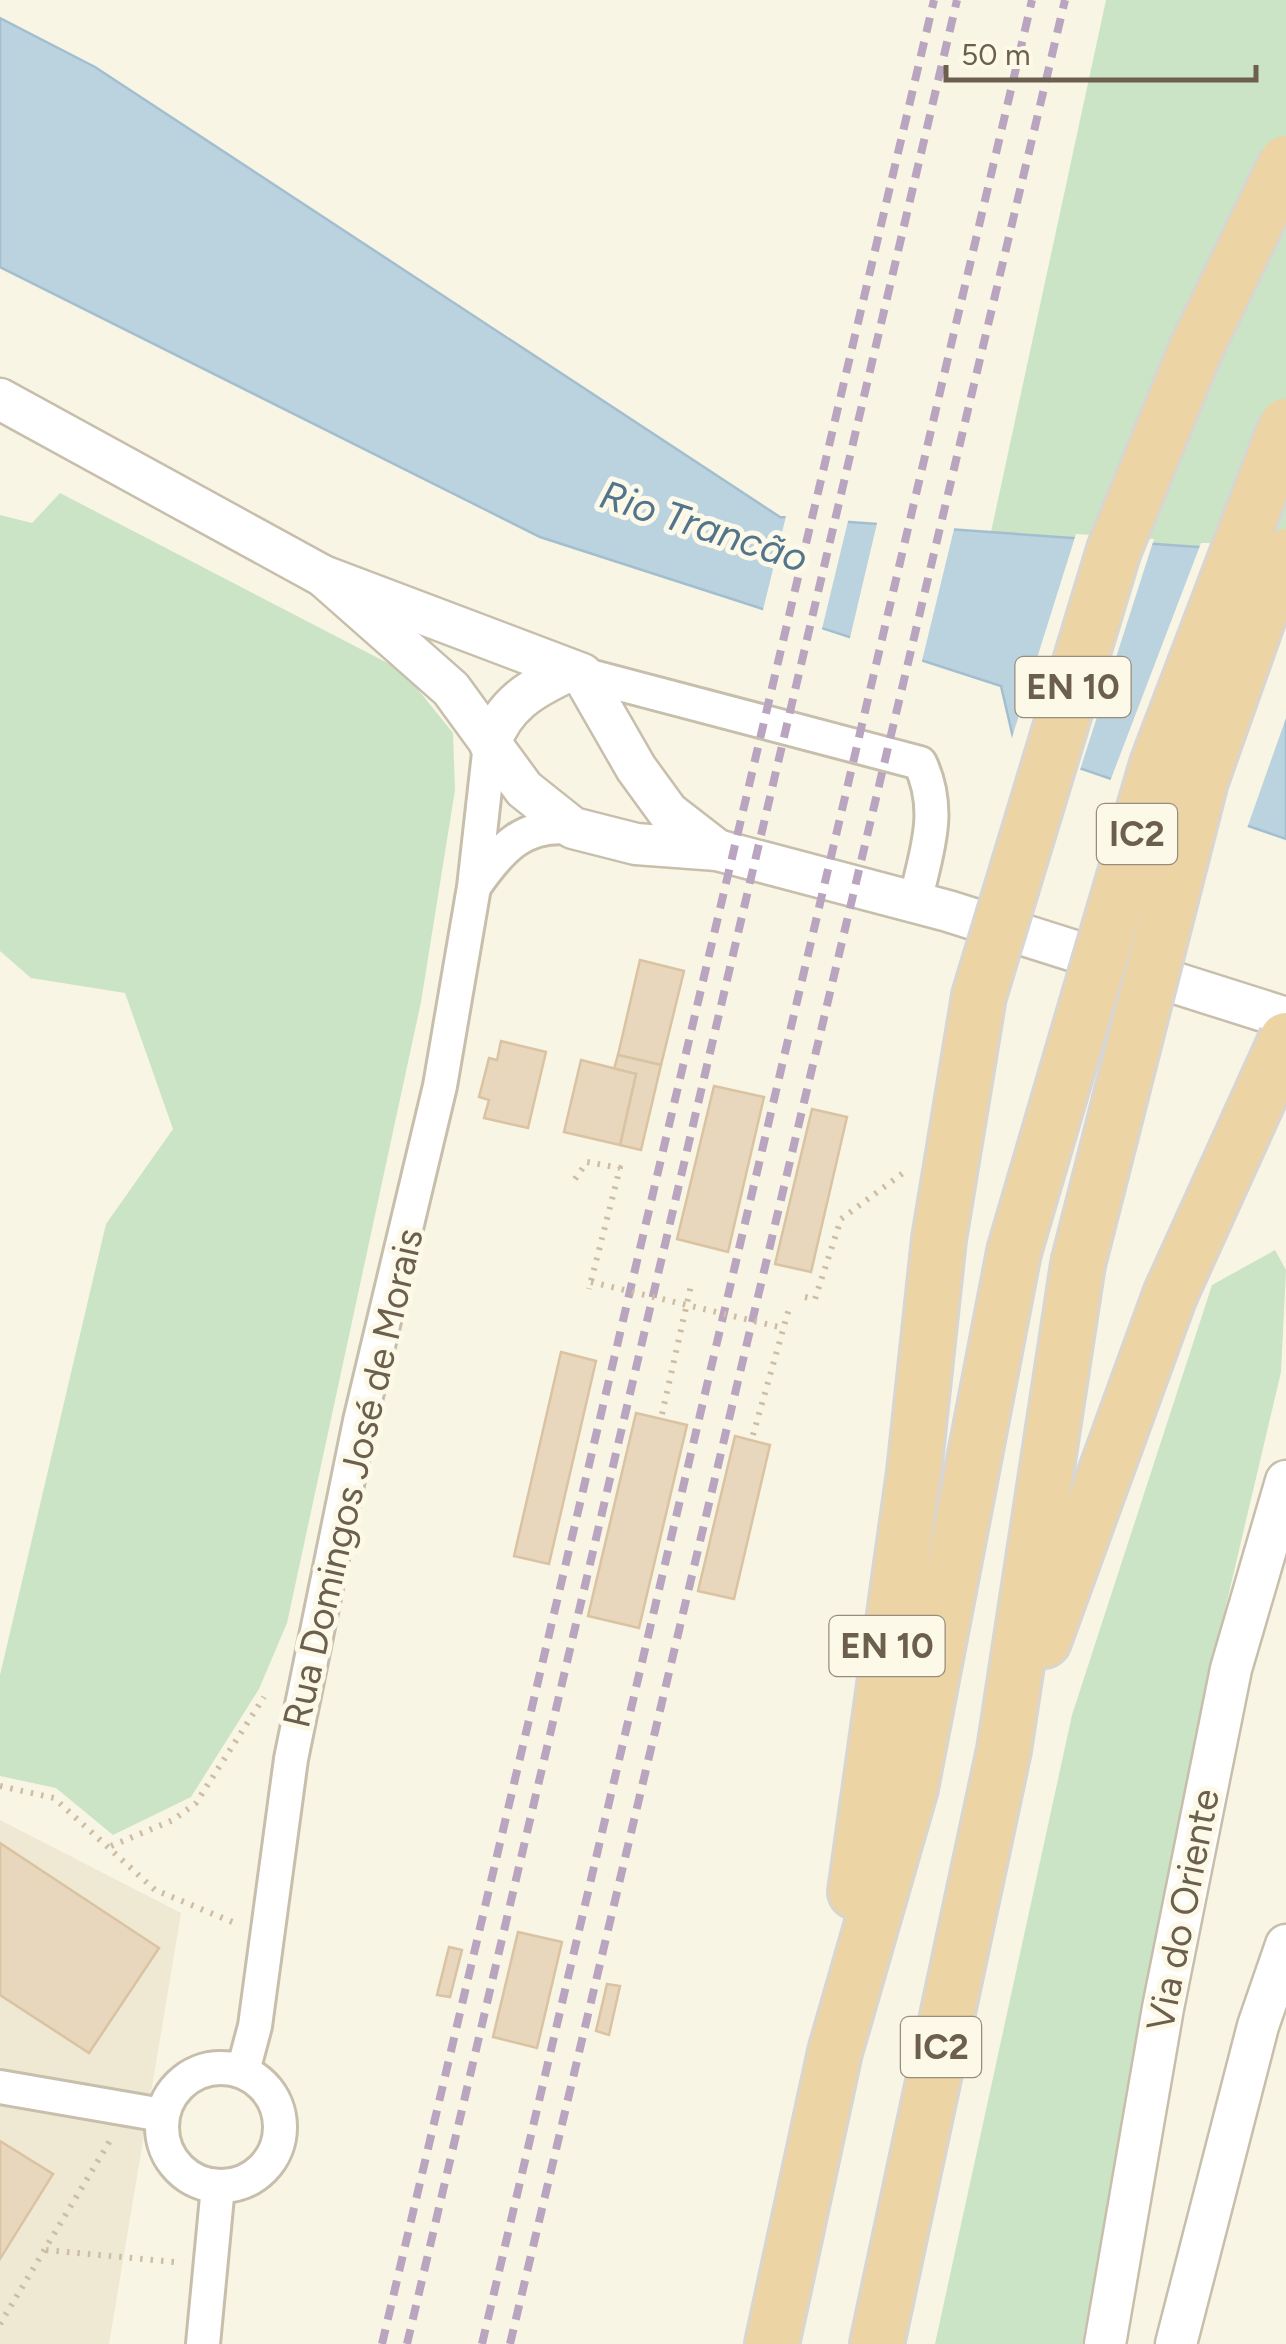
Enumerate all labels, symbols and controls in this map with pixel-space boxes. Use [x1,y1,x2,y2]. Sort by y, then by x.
scale bar [946,20,1256,82]
text: 50 m [961,36,1030,73]
water label: Rio Trancão [594,470,814,582]
road number: EN 10 [1016,657,1130,717]
road number: IC2 [1097,804,1177,864]
street label: Rua Domingos José de Morais [273,1224,433,1732]
road number: EN 10 [830,1616,944,1676]
street label: Via do Oriente [1137,1785,1229,2035]
road number: IC2 [901,2017,981,2077]

